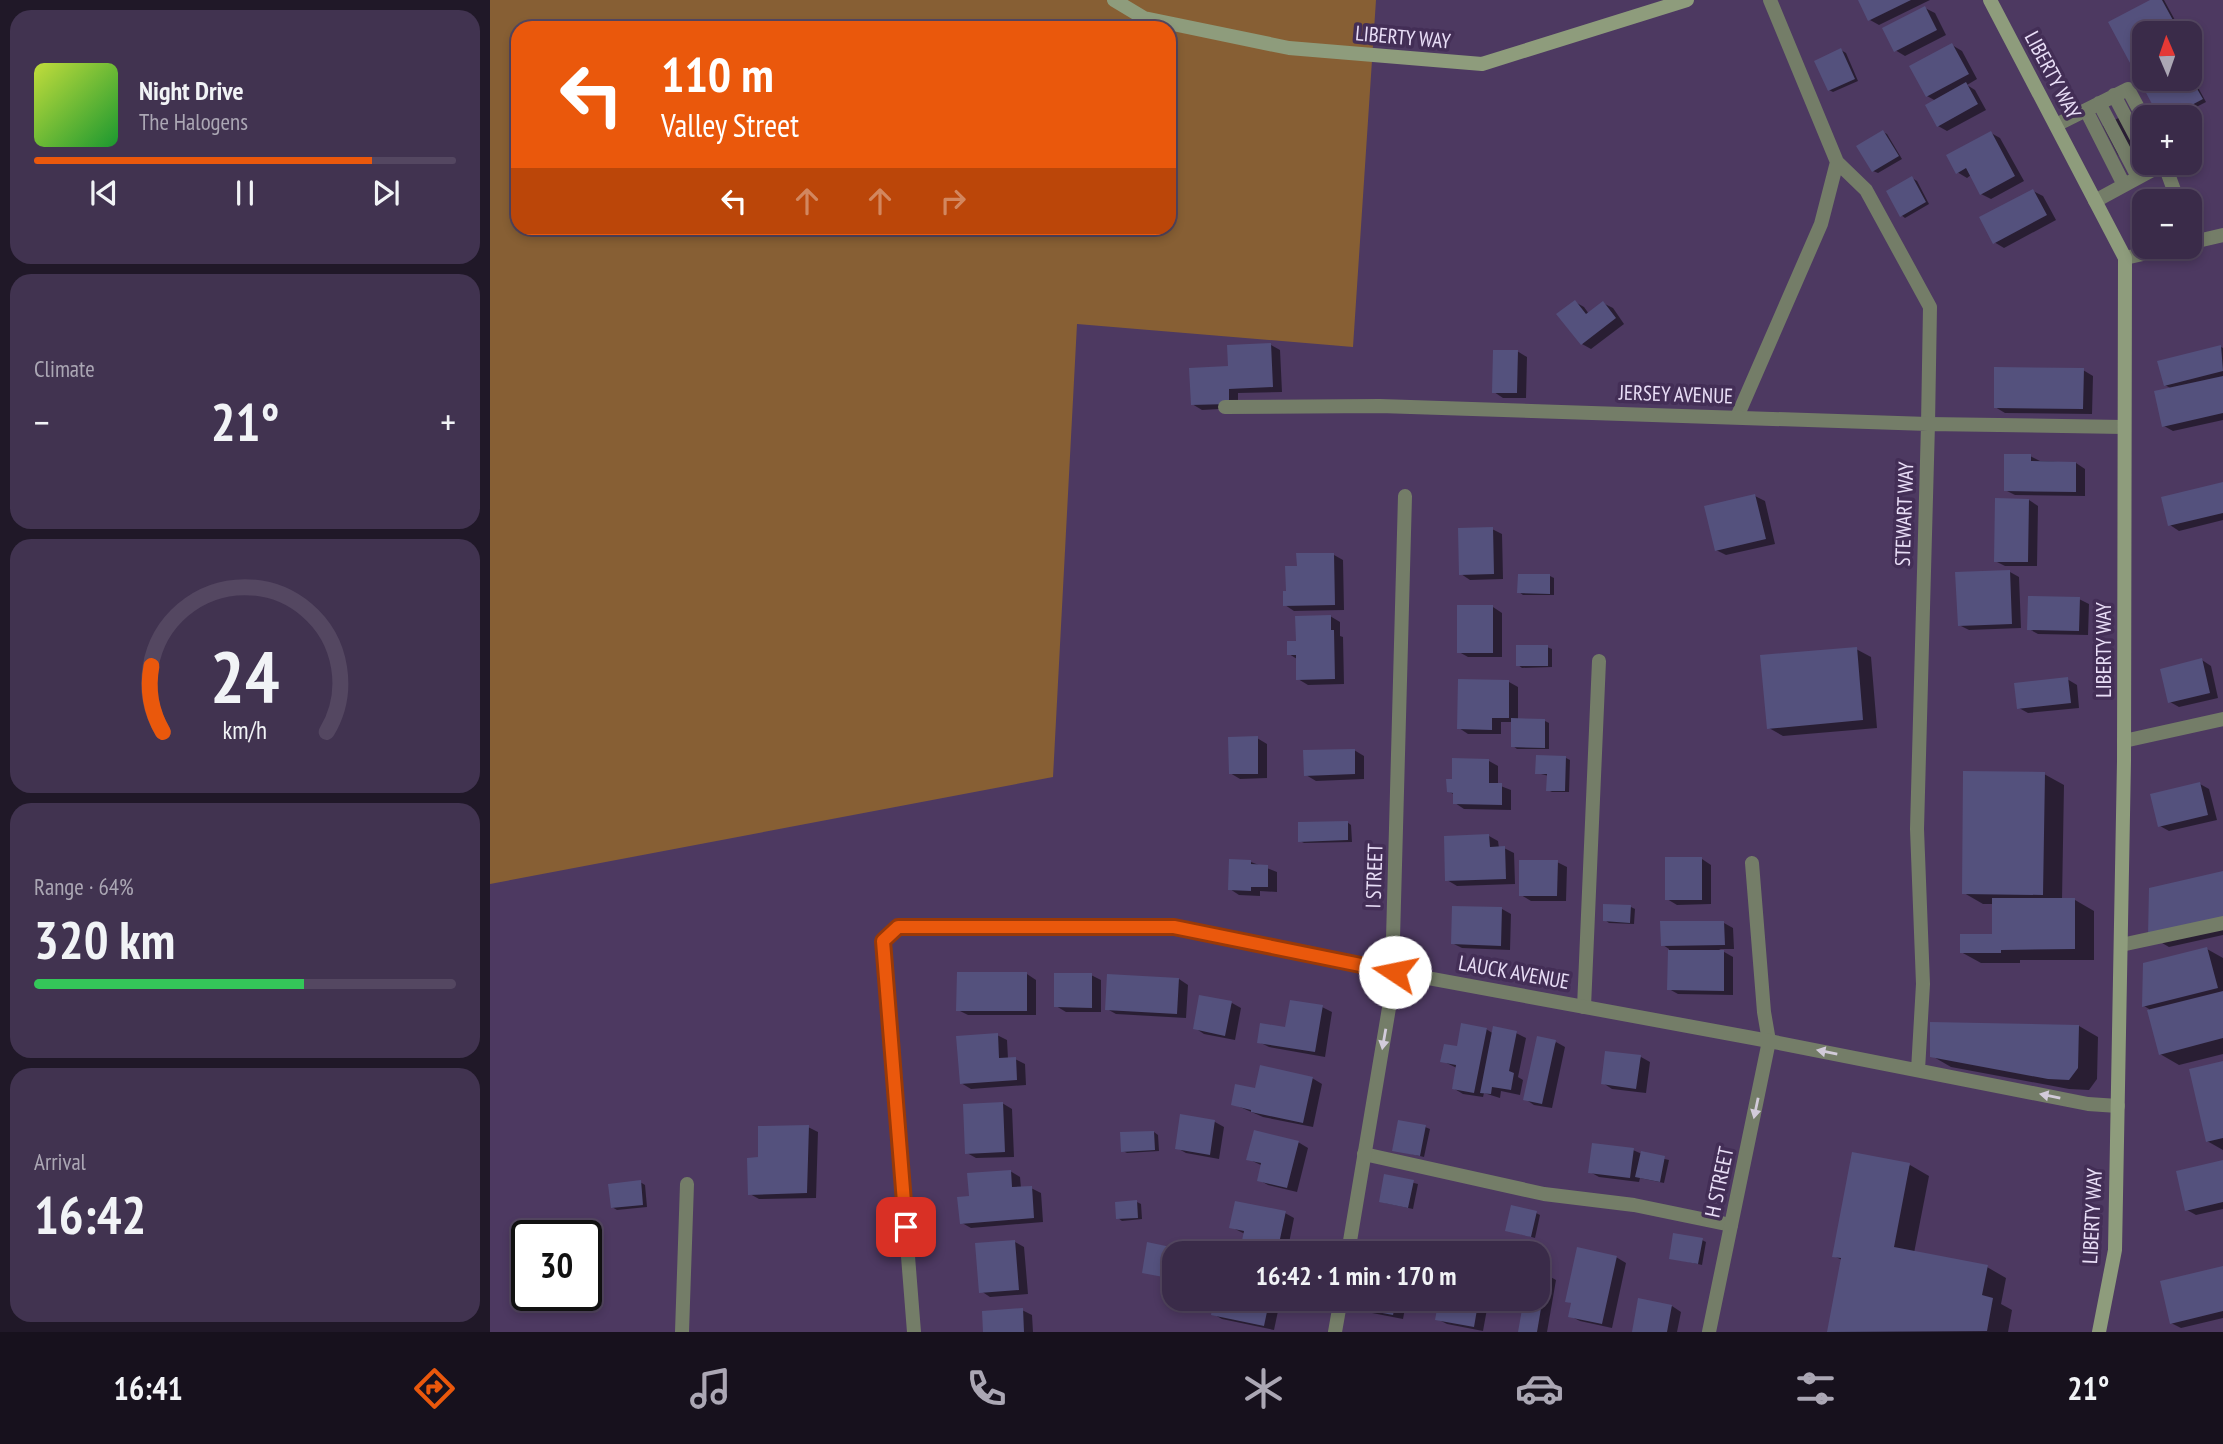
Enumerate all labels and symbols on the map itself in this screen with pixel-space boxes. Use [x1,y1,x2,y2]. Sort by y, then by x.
street label: LIBERTY WAY [1354,19,1452,55]
north arrow [2132,21,2202,91]
street label: LIBERTY WAY [2019,26,2088,124]
street label: JERSEY AVENUE [1617,378,1734,409]
street label: STEWART WAY [1889,461,1919,567]
street label: LIBERTY WAY [2090,602,2117,698]
street label: I STREET [1359,842,1389,909]
position arrow [1358,935,1432,1009]
street label: LAUCK AVENUE [1456,949,1572,995]
one-way arrow [1378,1028,1389,1050]
one-way arrow [1816,1047,1838,1058]
one-way arrow [2039,1091,2061,1102]
one-way arrow [1750,1097,1761,1119]
street label: H STREET [1698,1144,1740,1220]
street label: LIBERTY WAY [2076,1167,2108,1264]
pin [876,1197,936,1257]
speed limit sign: 30 [511,1220,602,1311]

